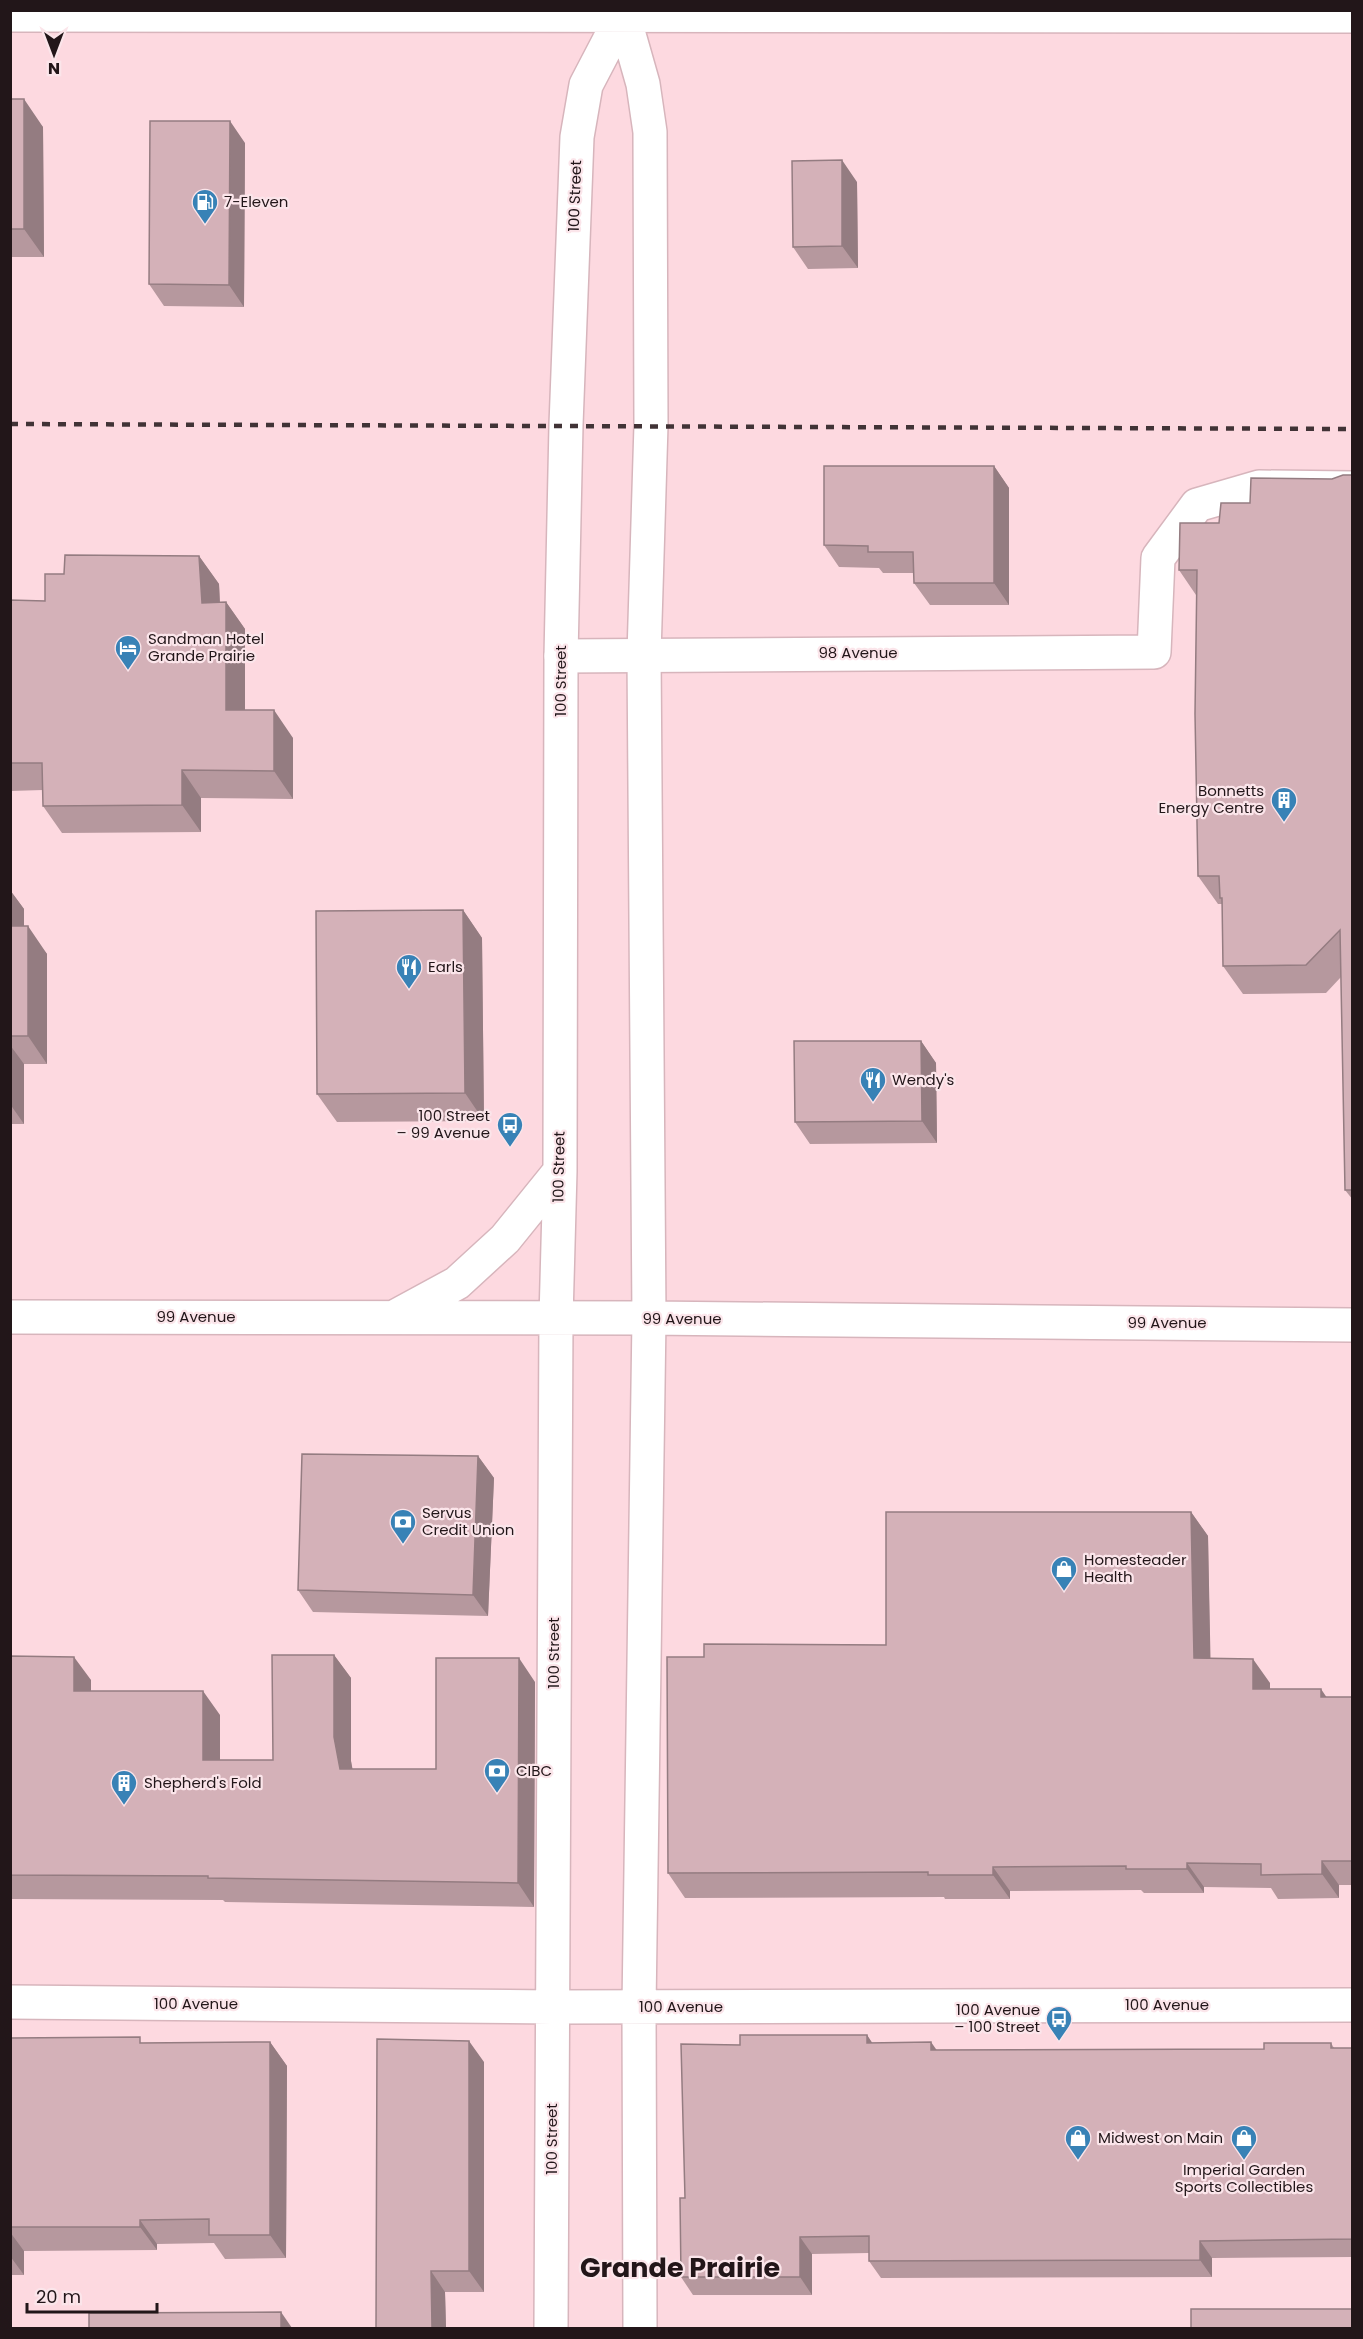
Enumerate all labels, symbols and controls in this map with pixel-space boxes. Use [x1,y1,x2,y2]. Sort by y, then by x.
north arrow [24,24,84,84]
text: N [48,57,60,80]
street label: 100 Street [563,160,586,232]
fuel station icon: 7-Eleven [190,187,220,225]
place label: 7-Eleven [224,191,288,212]
place label: Sandman Hotel Grande Prairie [148,628,264,666]
hotel icon: Sandman Hotel Grande Prairie [113,633,143,671]
street label: 98 Avenue [818,642,898,663]
street label: 100 Street [550,645,571,717]
place label: Bonnetts Energy Centre [1158,780,1264,818]
building icon: Bonnetts Energy Centre [1269,785,1299,823]
restaurant icon: Earls [394,952,424,990]
place label: Earls [428,956,463,977]
restaurant icon: Wendy's [858,1065,888,1103]
place label: Wendy's [892,1069,955,1090]
place label: 100 Street – 99 Avenue [397,1105,490,1143]
bus stop icon: 100 Street – 99 Avenue [495,1110,525,1148]
street label: 100 Street [547,1131,570,1203]
street label: 99 Avenue [156,1306,236,1327]
street label: 99 Avenue [642,1308,722,1329]
street label: 99 Avenue [1127,1312,1207,1333]
place label: Servus Credit Union [422,1502,514,1540]
bank icon: Servus Credit Union [388,1507,418,1545]
place label: Homesteader Health [1084,1549,1187,1587]
shop icon: Homesteader Health [1049,1554,1079,1592]
street label: 100 Street [543,1617,564,1689]
bank icon: CIBC [482,1756,512,1794]
place label: CIBC [516,1760,552,1781]
building icon: Shepherd's Fold [109,1768,139,1806]
place label: Shepherd's Fold [144,1772,262,1793]
street label: 100 Avenue [154,1993,238,2014]
street label: 100 Avenue [1125,1994,1209,2015]
street label: 100 Avenue [639,1996,723,2017]
place label: 100 Avenue – 100 Street [954,1999,1040,2037]
bus stop icon: 100 Avenue – 100 Street [1044,2004,1074,2042]
street label: 100 Street [541,2103,562,2175]
shop icon: Midwest on Main [1063,2123,1093,2161]
shop icon: Imperial Garden Sports Collectibles [1229,2123,1259,2161]
place label: Midwest on Main [1098,2127,1223,2148]
place label: Imperial Garden Sports Collectibles [1175,2159,1313,2197]
district label: Grande Prairie [580,2249,780,2286]
scale bar [27,2276,158,2314]
text: 20 m [36,2284,81,2309]

